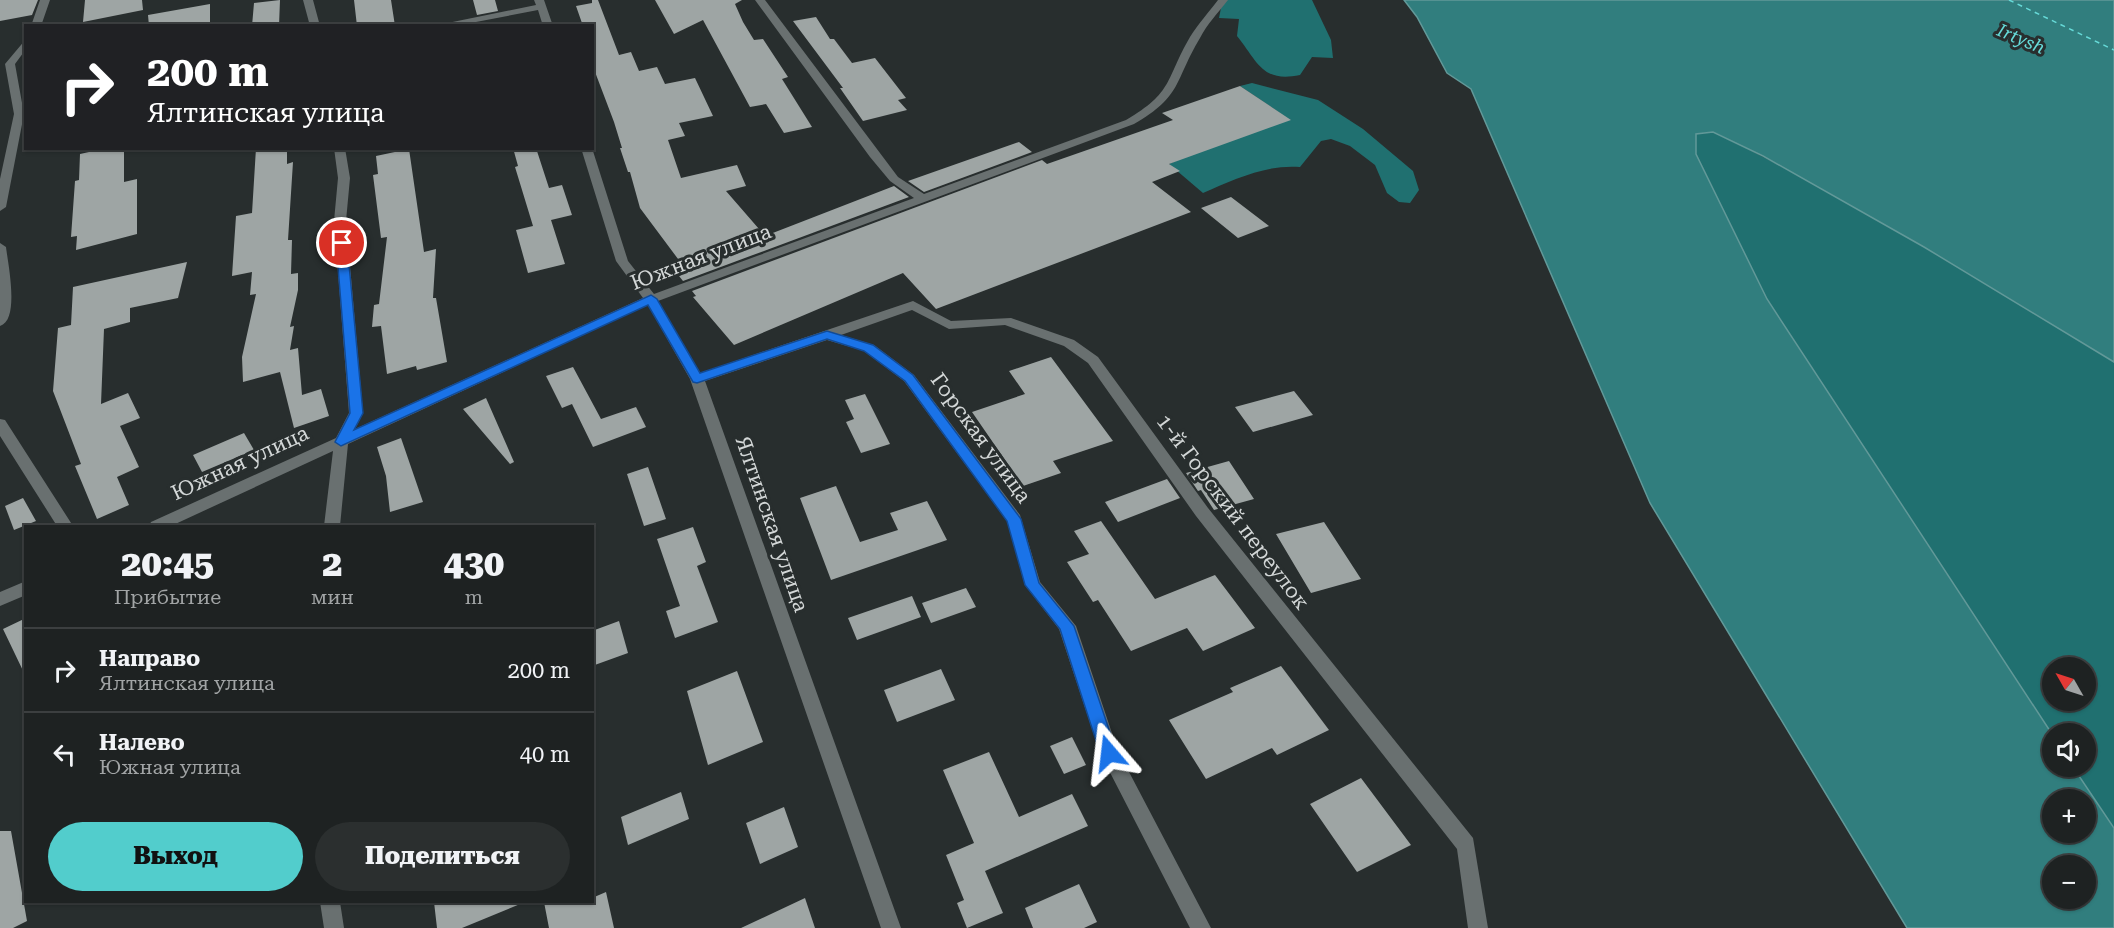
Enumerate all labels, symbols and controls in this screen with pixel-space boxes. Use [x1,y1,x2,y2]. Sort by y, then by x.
water label: Irtysh [1993,19,2048,58]
text: 200 m [147,47,269,96]
icon: right [48,48,126,126]
text: Ялтинская улица [147,97,385,129]
pin [316,217,367,268]
street label: Южная улица [627,219,775,295]
icon: arrive [325,226,358,259]
street label: Горская улица [926,368,1037,508]
street label: 1-й Горский переулок [1152,410,1314,614]
street label: Южная улица [167,420,313,505]
street label: Ялтинская улица [731,433,814,616]
text: 20:45 [121,543,214,585]
text: 2 [322,543,342,585]
text: 430 [444,543,504,585]
text: Прибытие [114,585,221,609]
text: мин [311,585,354,609]
text: m [465,585,483,609]
text: Направо [99,646,200,671]
icon: right [48,654,81,687]
north arrow [2042,657,2096,711]
map controls [2042,657,2096,909]
text: 200 m [507,658,570,683]
text: Ялтинская улица [99,671,275,695]
position arrow [1077,721,1141,785]
button: sound [2042,723,2096,777]
text: Налево [99,730,185,755]
icon: left [48,738,81,771]
text: 40 m [520,742,570,767]
text: Южная улица [99,755,241,779]
button: + [2042,789,2096,843]
button: Выход [48,822,303,891]
button: Поделиться [315,822,570,891]
button: − [2042,855,2096,909]

